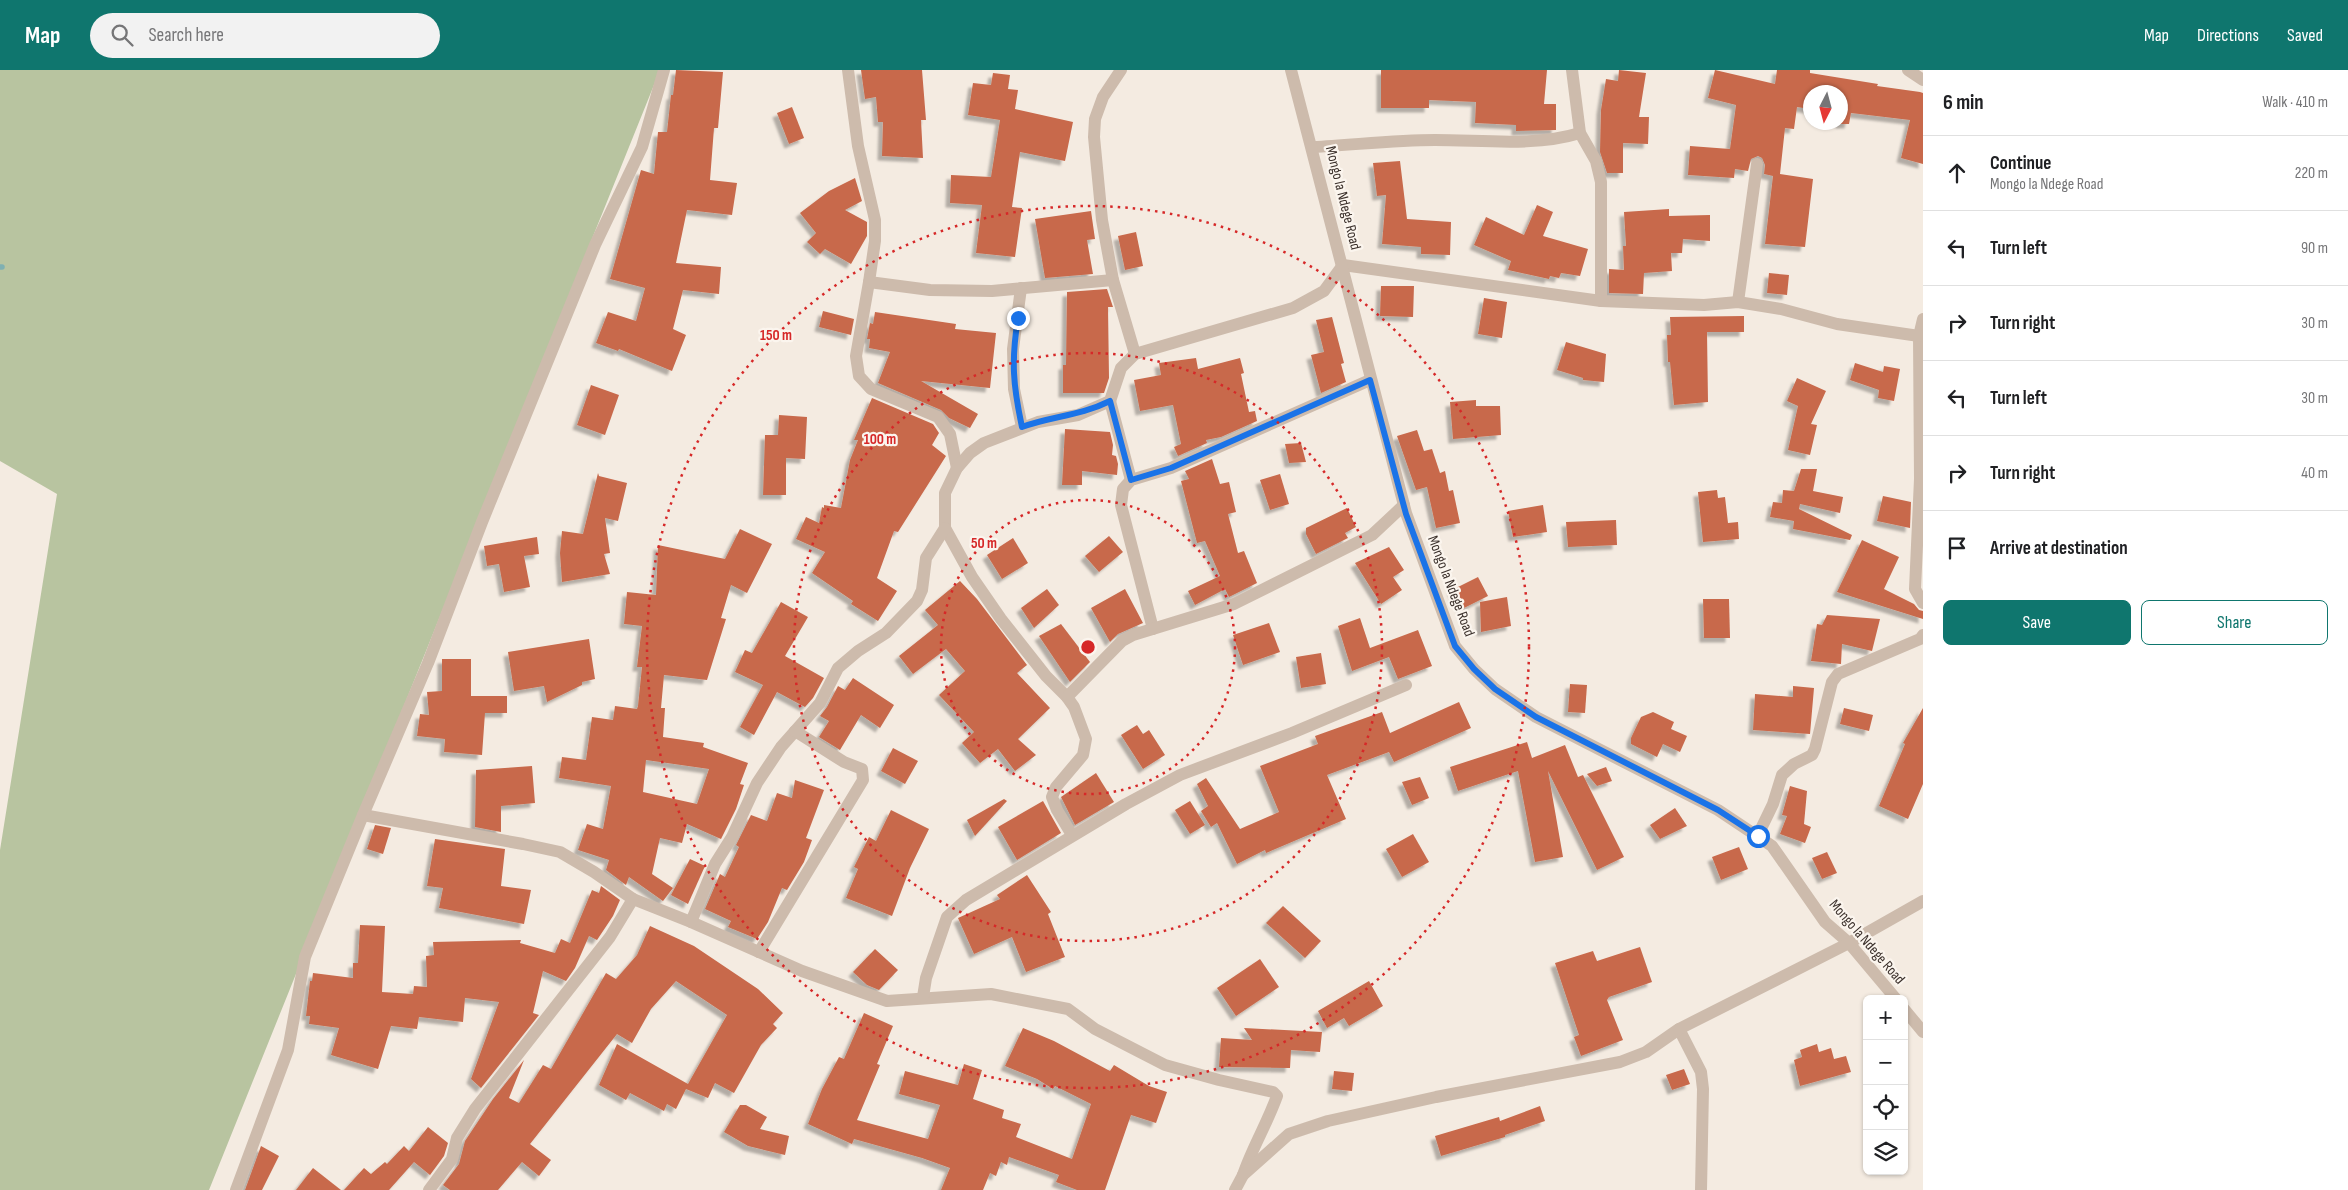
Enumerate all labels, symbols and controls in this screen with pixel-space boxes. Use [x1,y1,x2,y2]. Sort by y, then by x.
search box [90,13,440,58]
text: Map [25,21,60,50]
icon: search [108,21,136,49]
text: Search here [148,24,224,47]
text: Map [2144,25,2169,46]
text: Directions [2197,25,2259,46]
text: Saved [2287,25,2323,46]
north arrow [1803,85,1848,130]
text: 6 min [1943,90,1984,115]
text: Walk · 410 m [2262,93,2328,112]
street label: Mongo la Ndege Road [1321,144,1365,252]
text: Continue [1990,152,2051,175]
icon: ahead [1943,159,1971,187]
text: 220 m [2295,164,2328,183]
text: Mongo la Ndege Road [1990,175,2103,194]
icon: left [1943,234,1971,262]
text: Turn left [1990,237,2047,260]
text: 90 m [2301,239,2328,258]
route end [1007,307,1030,330]
icon: right [1943,309,1971,337]
text: Turn right [1990,312,2055,335]
text: 30 m [2301,314,2328,333]
text: 150 m [760,326,792,345]
icon: left [1943,384,1971,412]
text: Turn left [1990,387,2047,410]
text: 30 m [2301,389,2328,408]
text: 100 m [864,430,896,449]
icon: right [1943,459,1971,487]
text: Turn right [1990,462,2055,485]
text: 40 m [2301,464,2328,483]
street label: Mongo la Ndege Road [1423,533,1479,639]
text: 50 m [971,534,997,553]
icon: arrive [1943,534,1971,562]
text: Arrive at destination [1990,537,2128,560]
button: Save [1943,600,2131,645]
button: Share [2141,600,2328,645]
centre of rings [1079,638,1097,656]
route start [1747,825,1770,848]
street label: Mongo la Ndege Road [1825,896,1909,988]
map controls [1863,995,1908,1175]
button: + [1863,995,1908,1040]
button: − [1863,1040,1908,1085]
button: locate [1863,1085,1908,1130]
button: layers [1863,1130,1908,1175]

